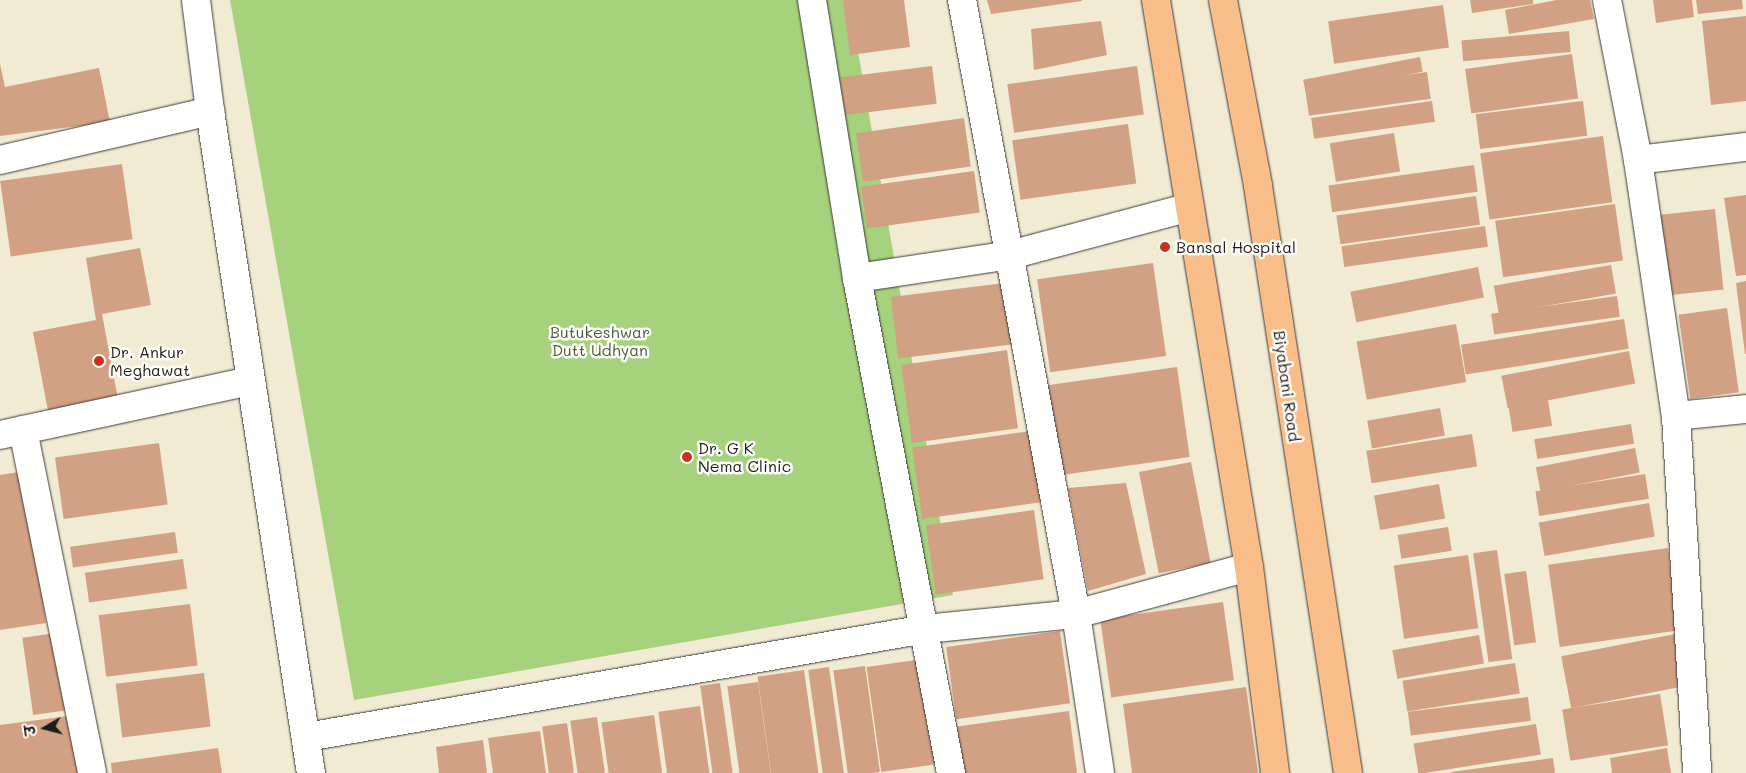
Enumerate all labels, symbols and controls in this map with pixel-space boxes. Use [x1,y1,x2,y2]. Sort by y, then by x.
place label: Bansal Hospital [1176,237,1296,257]
marker: Bansal Hospital [1158,240,1172,254]
park label: Butukeshwar Dutt Udhyan [550,322,650,360]
street label: Biyabani Road [1270,329,1304,443]
place label: Dr. Ankur Meghawat [110,342,190,380]
marker: Dr. Ankur Meghawat [92,354,106,368]
place label: Dr. G K Nema Clinic [698,438,791,476]
marker: Dr. G K Nema Clinic [680,450,694,464]
north arrow [20,703,70,753]
text: उ [20,724,40,736]

